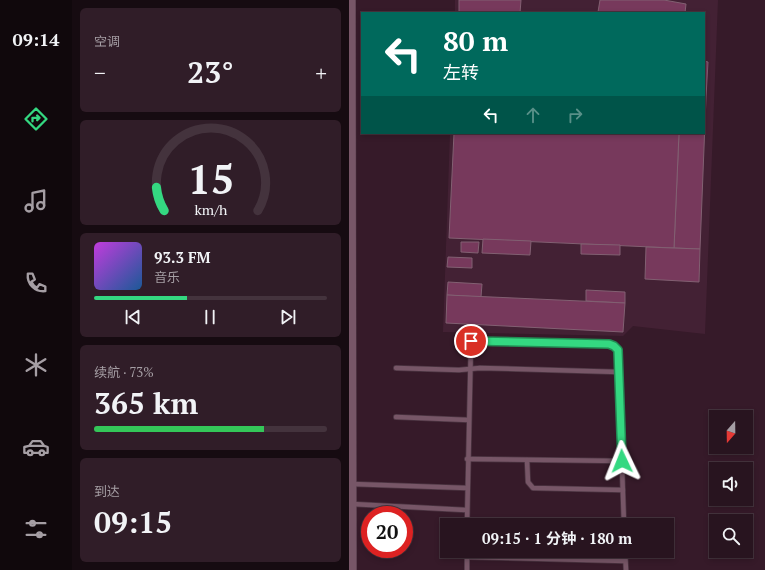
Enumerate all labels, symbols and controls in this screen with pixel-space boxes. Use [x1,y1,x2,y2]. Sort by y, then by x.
text: 80 m [443,22,508,59]
text: 09:14 [13,27,59,51]
icon: left [377,28,429,80]
text: 空调 [94,32,120,50]
text: 23° [187,52,234,92]
text: − [94,58,106,87]
text: + [315,58,327,87]
text: 左转 [443,60,479,84]
icon: left [480,104,502,126]
icon: ahead [522,104,544,126]
icon: right [564,104,586,126]
icon: directions [22,105,50,133]
text: 15 [187,150,234,205]
icon: music [22,187,50,215]
text: km/h [194,199,228,218]
text: 93.3 FM [154,247,211,267]
text: 音乐 [154,268,180,286]
icon: phone [22,269,50,297]
icon: previous [122,306,144,328]
icon: pause [199,306,221,328]
icon: next [277,306,299,328]
pin [454,324,488,358]
icon: arrive [460,330,482,352]
icon: climate [22,351,50,379]
text: 续航 · 73% [94,363,154,381]
text: 365 km [94,383,198,423]
north arrow [709,410,753,454]
map controls [709,410,753,558]
icon: car [22,433,50,461]
position arrow [601,440,643,482]
button: sound [709,462,753,506]
text: 到达 [94,482,120,500]
text: 09:15 [94,502,172,542]
speed limit sign: 20 [361,506,413,558]
button: search [709,514,753,558]
icon: filters [22,515,50,543]
text: 09:15 · 1 分钟 · 180 m [482,528,632,548]

